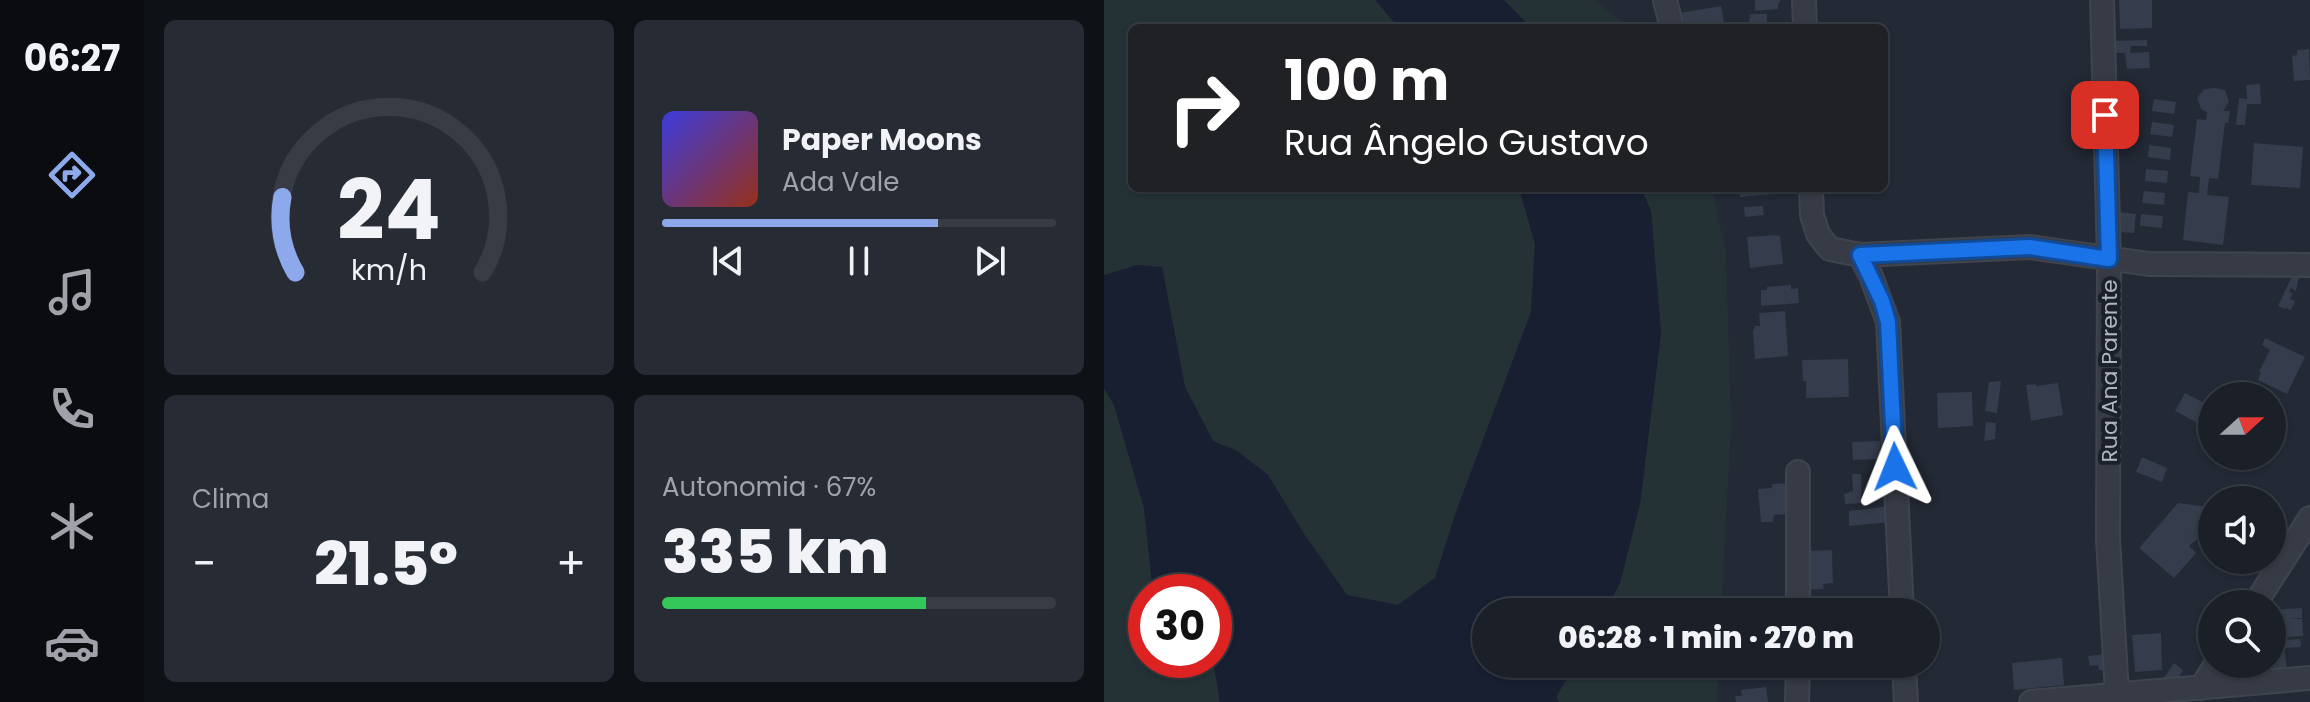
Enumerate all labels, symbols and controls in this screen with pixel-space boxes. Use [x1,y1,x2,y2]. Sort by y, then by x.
text: 06:27 [24,33,120,84]
text: 100 m [1284,41,1449,120]
icon: right [1152,56,1256,160]
pin [2071,81,2139,149]
icon: arrive [2083,93,2127,137]
text: Rua Ângelo Gustavo [1284,117,1649,168]
text: Paper Moons [782,118,982,161]
icon: directions [44,147,100,203]
text: 24 [337,152,441,268]
text: Ada Vale [782,164,899,200]
icon: previous [706,239,750,283]
icon: pause [837,239,881,283]
icon: next [968,239,1012,283]
text: km/h [351,250,427,290]
icon: music [44,264,100,320]
street label: Rua Ana Parente [2094,279,2125,463]
icon: phone [44,381,100,437]
north arrow [2198,382,2286,470]
map controls [2198,382,2286,678]
position arrow [1853,425,1937,509]
text: Autonomia · 67% [662,469,876,505]
text: Clima [192,481,269,517]
button: sound [2198,486,2286,574]
icon: climate [44,498,100,554]
text: 335 km [662,510,889,594]
text: 21.5° [314,522,458,606]
text: − [192,533,216,594]
text: + [556,533,586,594]
speed limit sign: 30 [1128,574,1232,678]
button: search [2198,590,2286,678]
icon: car [44,615,100,671]
text: 06:28 · 1 min · 270 m [1558,616,1854,659]

